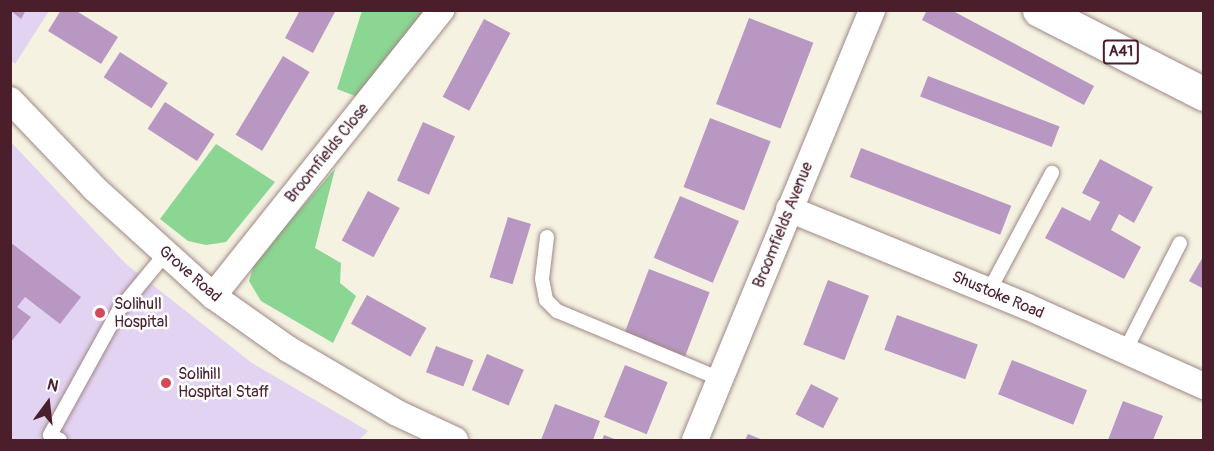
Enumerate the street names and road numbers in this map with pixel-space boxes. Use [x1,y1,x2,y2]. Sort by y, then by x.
road number: A41 [1102,40,1140,64]
street label: Broomfields Close [281,99,373,207]
street label: Broomfields Avenue [749,159,817,291]
street label: Grove Road [155,242,225,306]
street label: Shustoke Road [949,267,1047,323]

